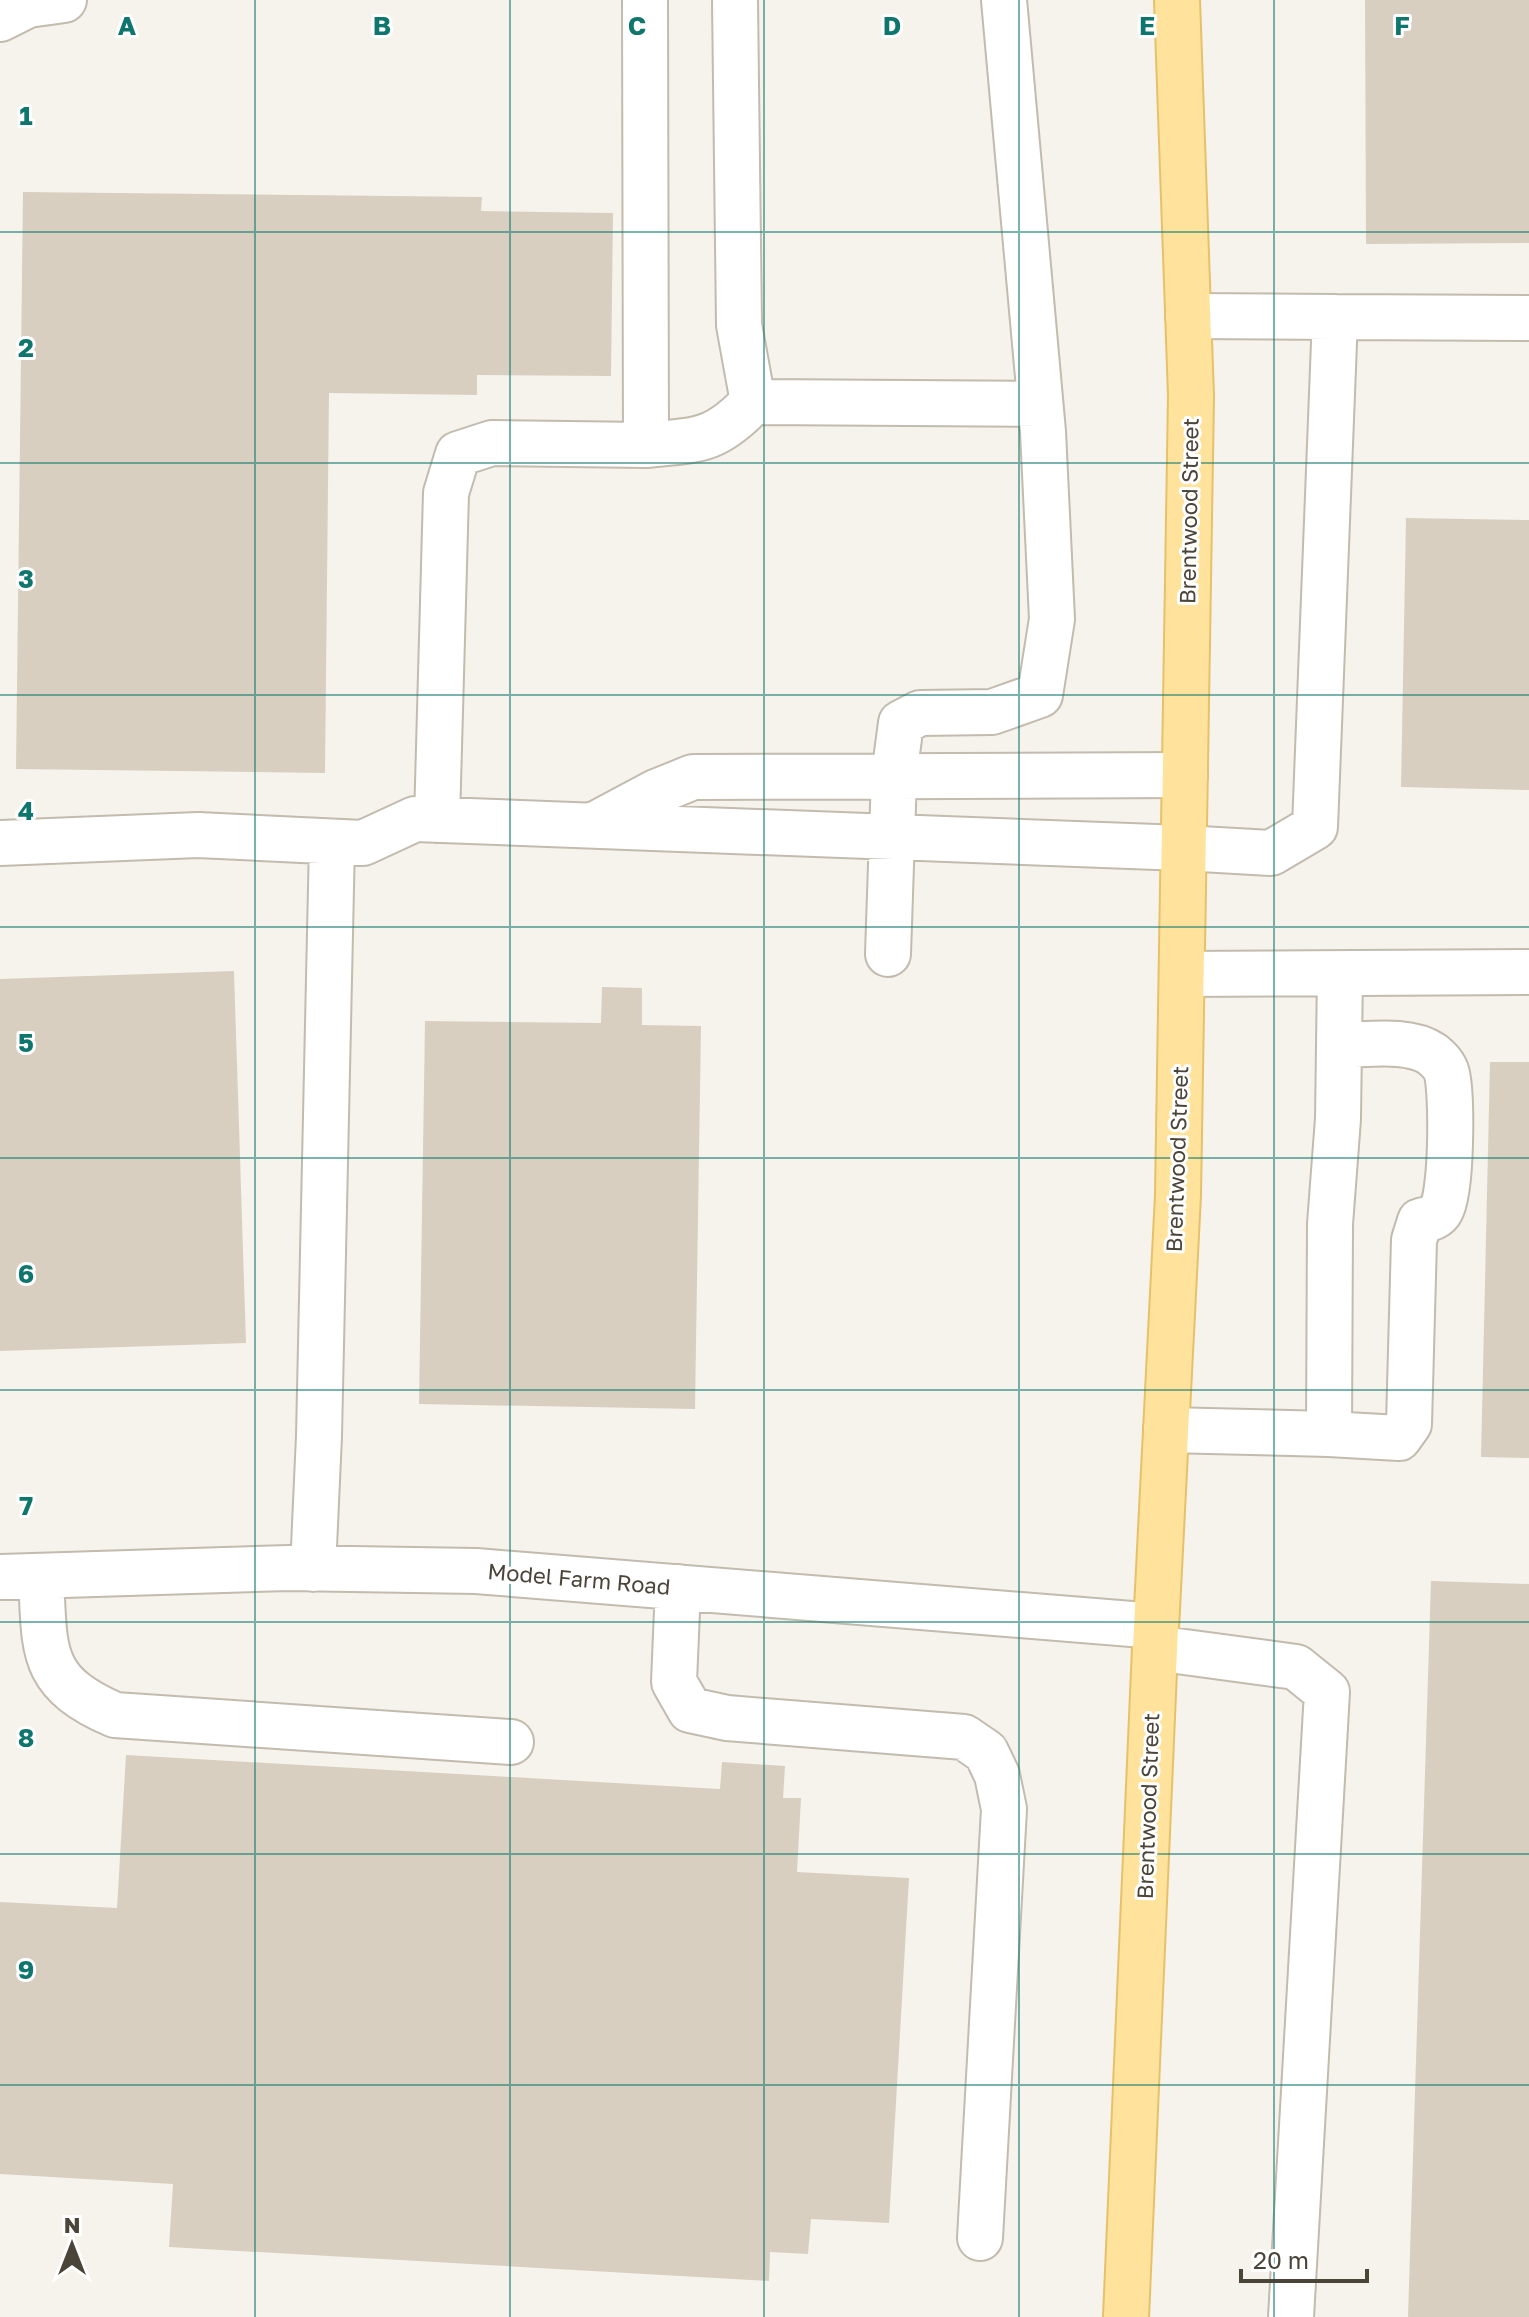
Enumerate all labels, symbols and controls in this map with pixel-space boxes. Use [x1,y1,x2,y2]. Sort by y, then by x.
text: A [118,10,137,41]
text: B [373,10,391,41]
text: C [628,10,646,41]
text: D [883,10,901,41]
text: E [1139,10,1155,41]
text: F [1394,10,1410,41]
text: 1 [19,100,33,131]
text: 2 [18,332,34,363]
street label: Brentwood Street [1173,418,1204,604]
text: 3 [18,563,34,594]
text: 4 [18,795,34,826]
text: 5 [18,1027,34,1058]
street label: Brentwood Street [1160,1065,1193,1253]
text: 6 [18,1258,34,1289]
text: 7 [19,1490,33,1521]
street label: Model Farm Road [486,1557,672,1600]
street label: Brentwood Street [1131,1712,1164,1900]
text: 8 [18,1722,34,1753]
text: 9 [18,1954,34,1985]
north arrow [32,2205,112,2285]
text: N [64,2211,80,2238]
scale bar [1241,2233,1367,2283]
text: 20 m [1253,2245,1309,2274]

